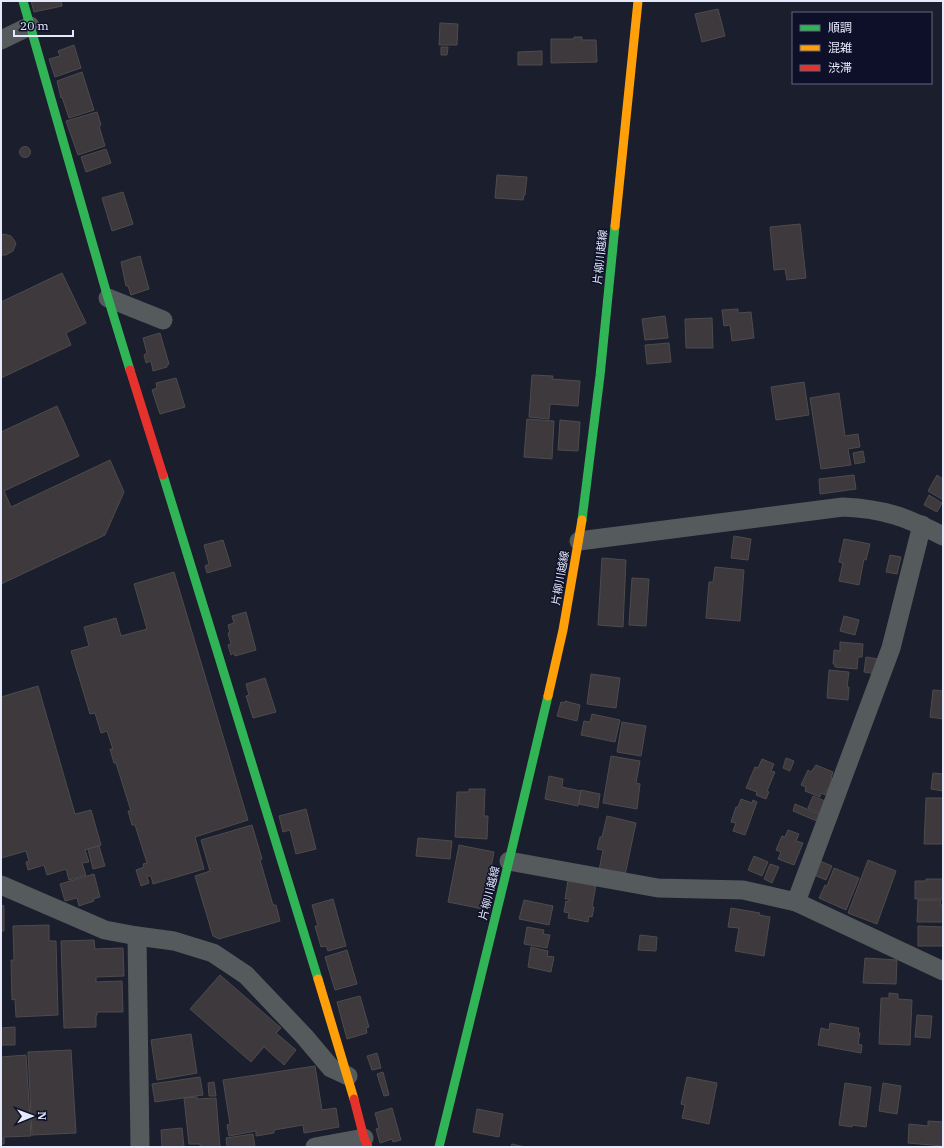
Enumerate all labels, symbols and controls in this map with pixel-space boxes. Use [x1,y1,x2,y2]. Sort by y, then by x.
scale bar [14,12,73,38]
legend [792,12,932,84]
text: 20 m [20,18,49,33]
text: 順調 [828,20,852,35]
text: 混雑 [828,40,852,55]
text: 渋滞 [828,60,852,75]
street label: 片柳川越線 [590,229,610,285]
street label: 片柳川越線 [548,550,572,606]
street label: 片柳川越線 [476,865,502,921]
north arrow [12,1096,52,1136]
text: N [35,1111,49,1121]

